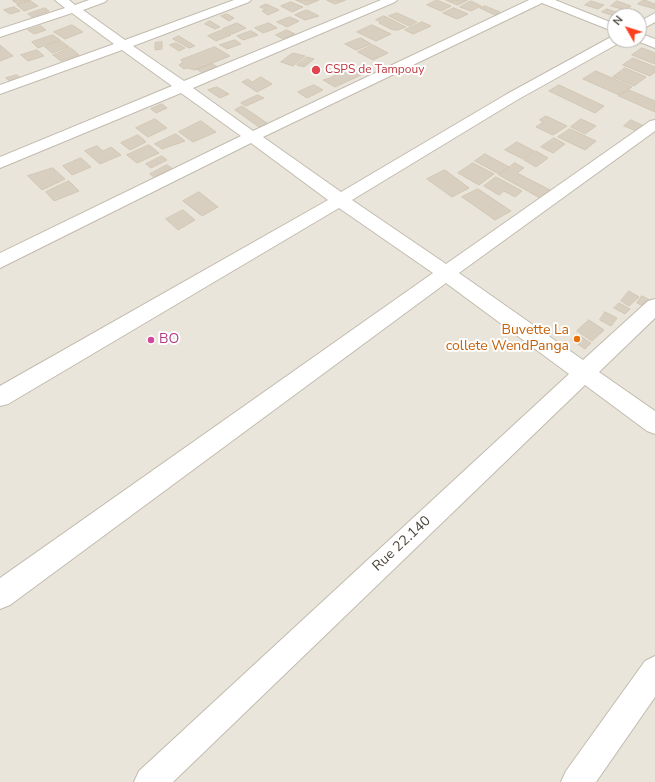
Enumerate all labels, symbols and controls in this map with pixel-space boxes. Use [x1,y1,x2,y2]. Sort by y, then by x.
north arrow [607,8,647,48]
text: N [610,13,626,29]
place label: CSPS de Tampouy [325,63,424,77]
marker: CSPS de Tampouy [310,64,322,76]
place label: Buvette La collete WendPanga [446,323,569,356]
place label: BO [159,332,179,348]
marker: Buvette La collete WendPanga [572,334,582,344]
marker: BO [146,335,156,345]
street label: Rue 22.140 [369,513,435,575]

